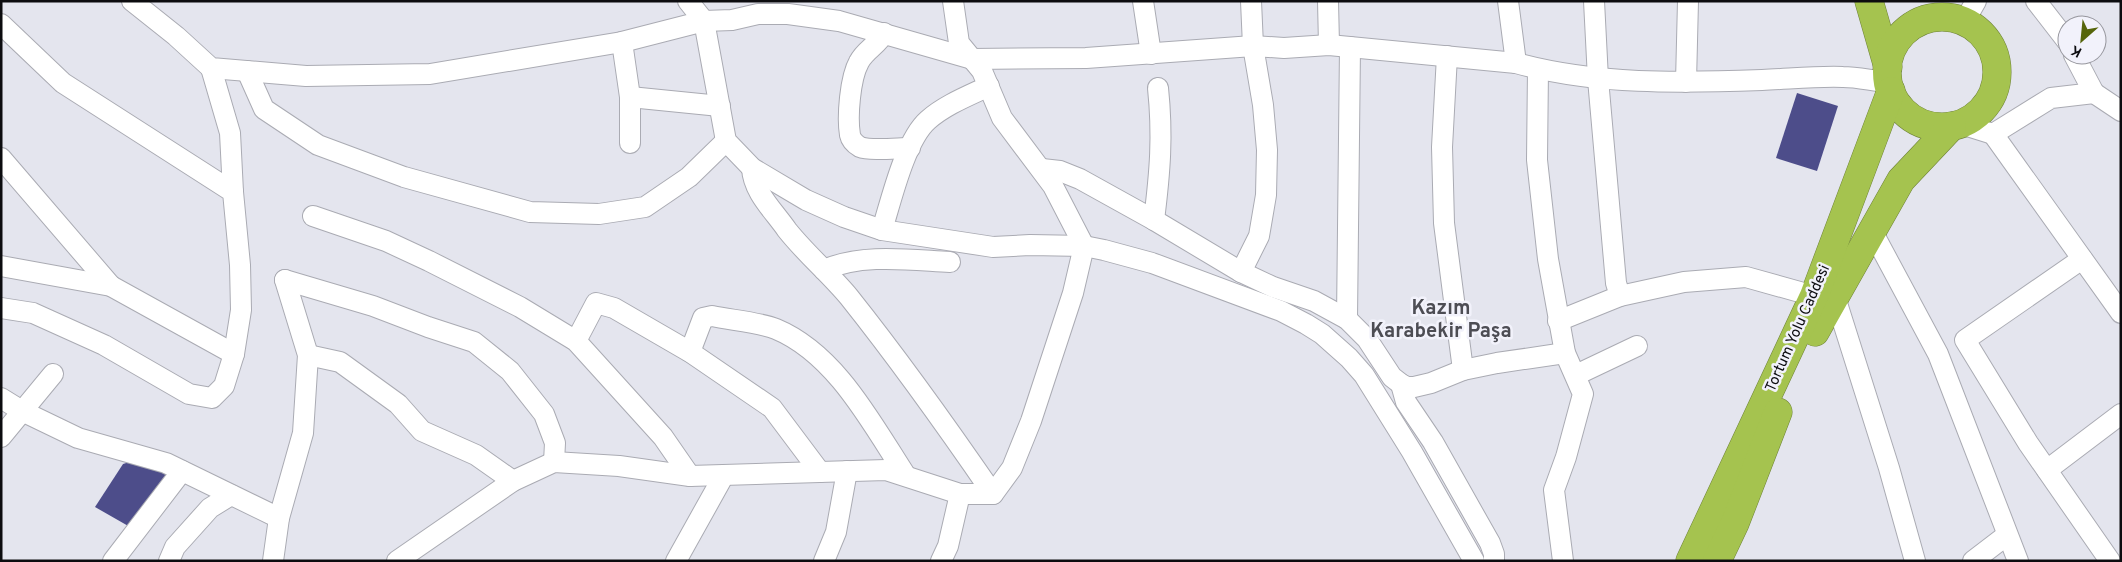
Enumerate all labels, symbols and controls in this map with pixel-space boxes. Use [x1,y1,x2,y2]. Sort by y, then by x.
north arrow [2057,15,2107,65]
text: K [2068,40,2085,60]
street label: Tortum Yolu Caddesi [1762,262,1835,395]
district label: Kazım Karabekir Paşa [1370,296,1512,345]

